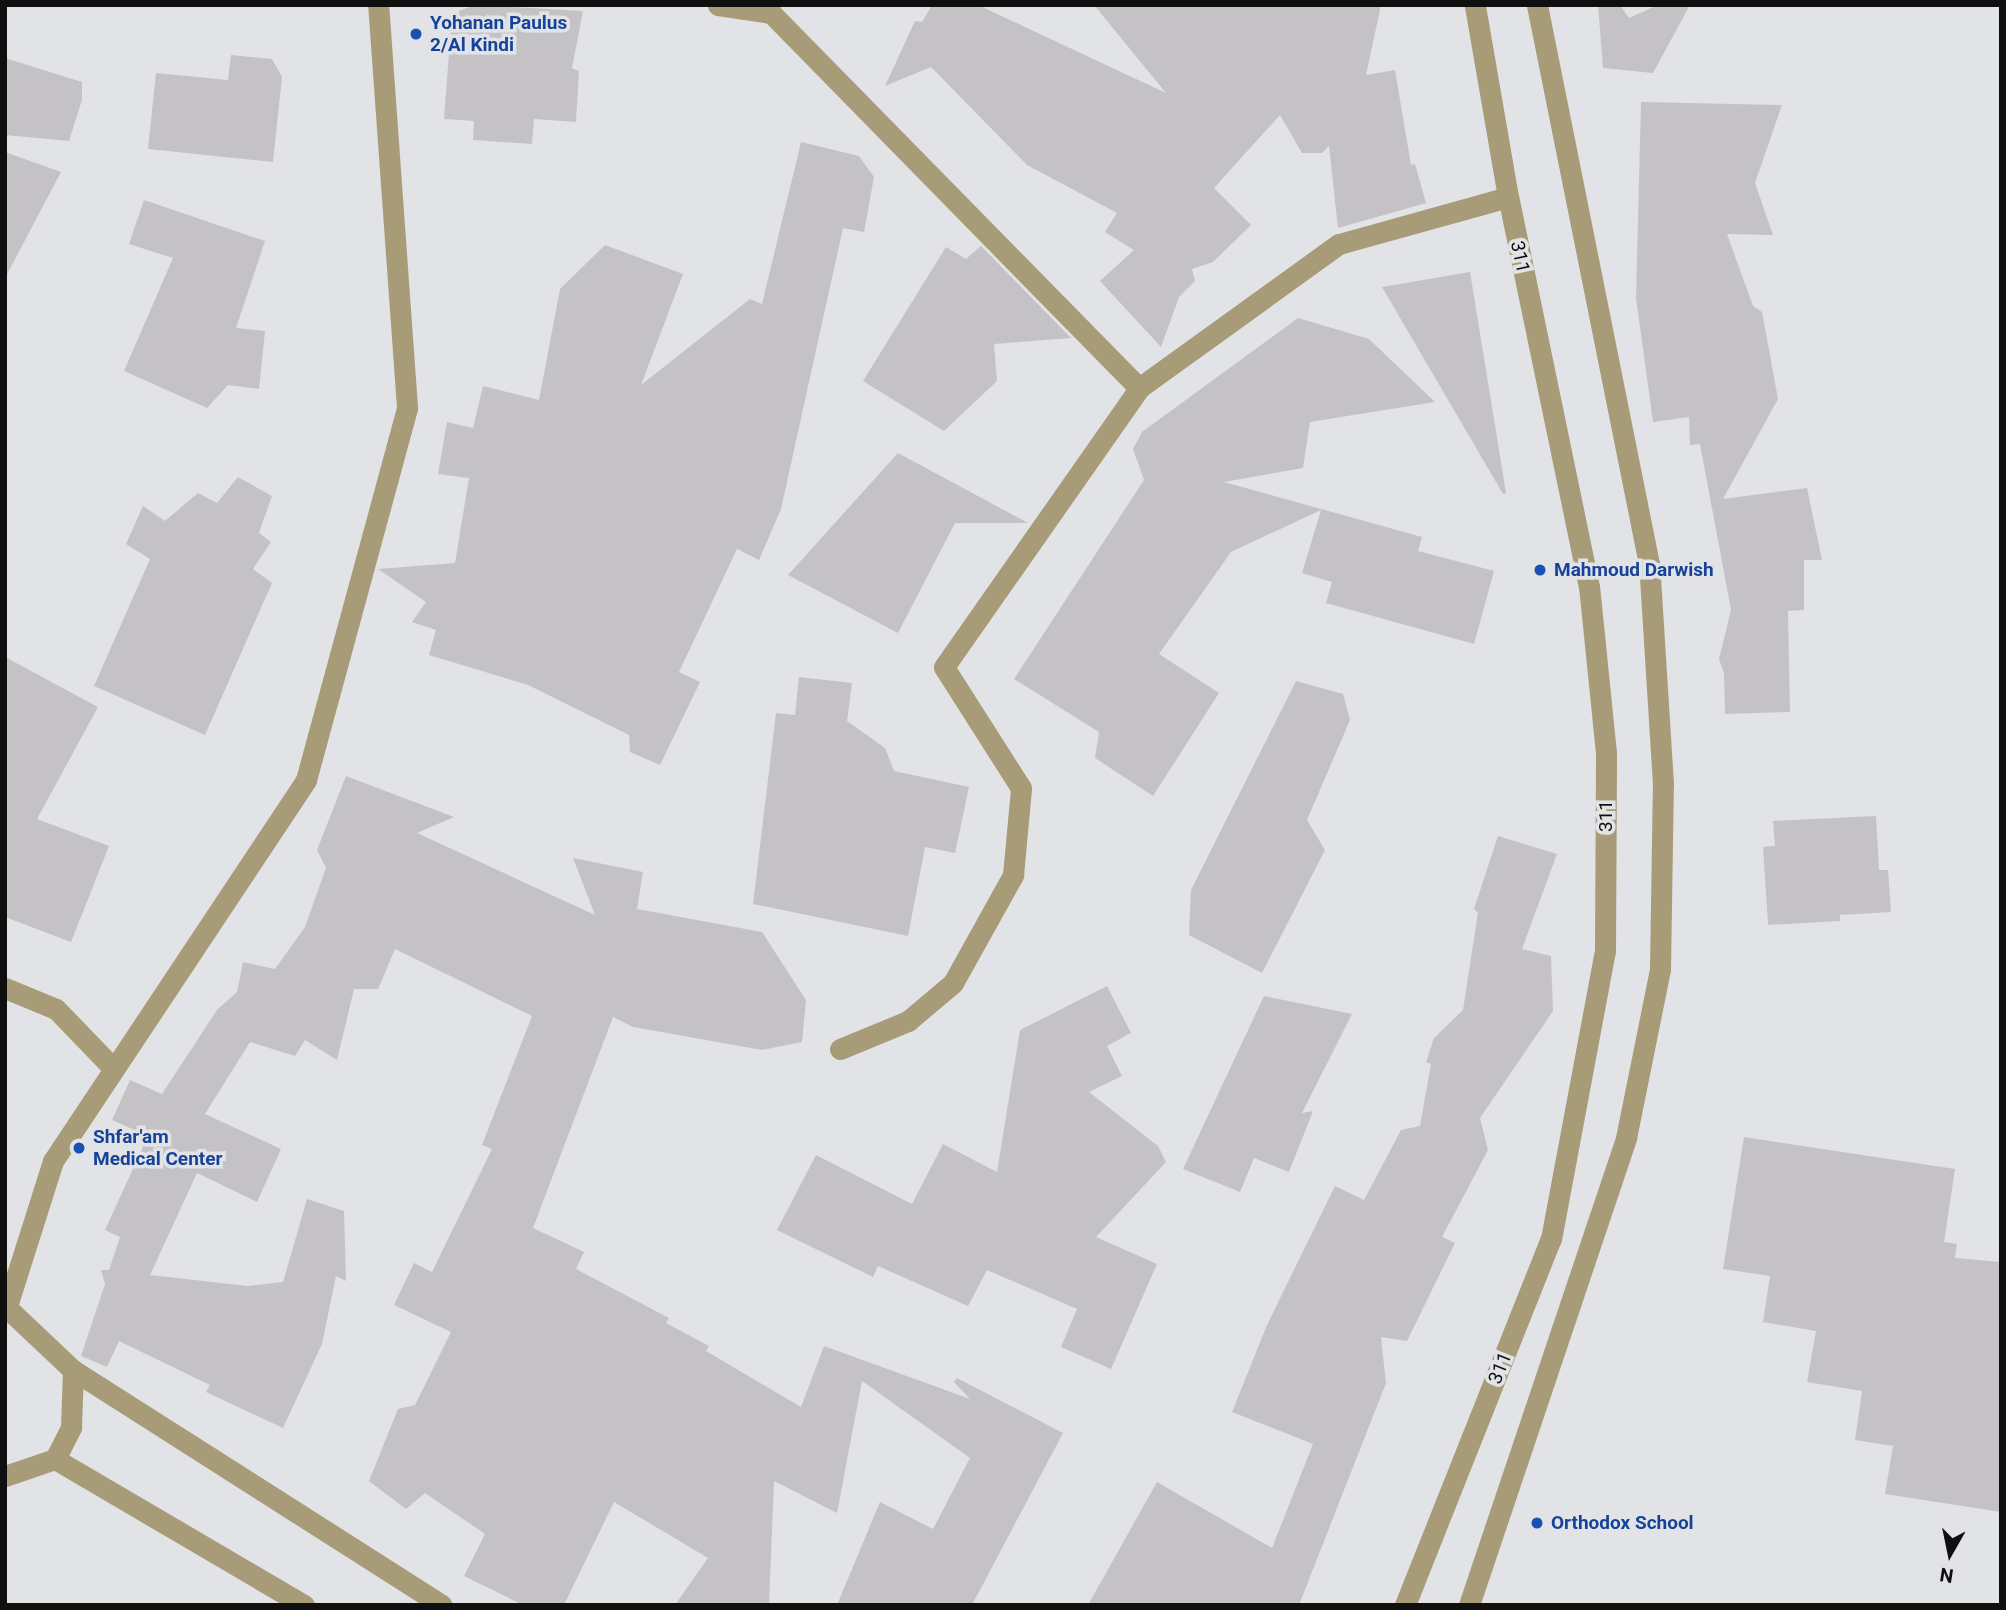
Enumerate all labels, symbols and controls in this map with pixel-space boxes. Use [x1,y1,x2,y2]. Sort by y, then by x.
place label: Yohanan Paulus 2/Al Kindi [430,12,567,56]
marker: Yohanan Paulus 2/Al Kindi [408,26,424,42]
street label: 311 [1506,239,1534,275]
place label: Mahmoud Darwish [1554,559,1714,581]
marker: Mahmoud Darwish [1532,562,1548,578]
street label: 311 [1595,800,1617,832]
place label: Shfar'am Medical Center [93,1126,222,1170]
marker: Shfar'am Medical Center [71,1140,87,1156]
street label: 311 [1483,1349,1517,1387]
place label: Orthodox School [1551,1512,1694,1534]
marker: Orthodox School [1529,1515,1545,1531]
north arrow [1915,1519,1985,1589]
text: N [1938,1563,1955,1588]

